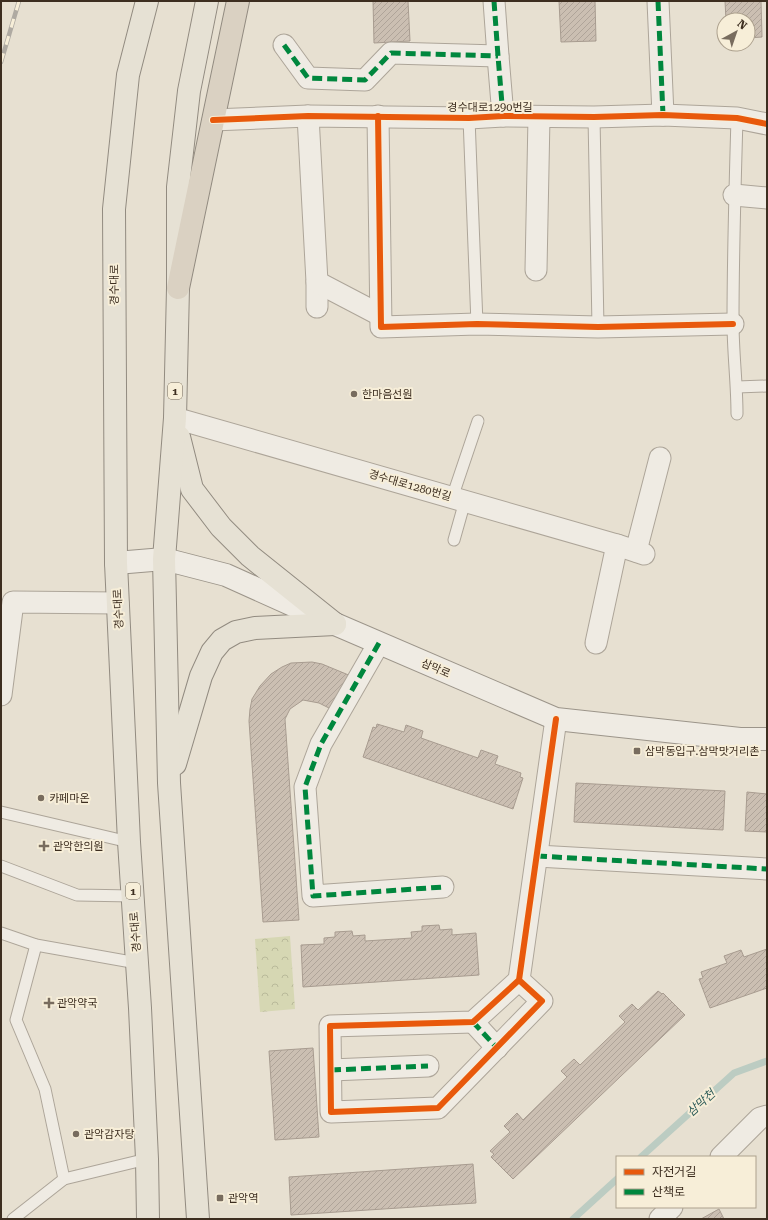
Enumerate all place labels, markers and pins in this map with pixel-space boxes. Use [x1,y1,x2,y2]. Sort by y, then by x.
place label: 한마음선원 [362,388,413,401]
marker: 한마음선원 [349,389,359,399]
place label: 삼막동입구.삼막맛거리촌 [645,745,759,758]
marker: 삼막동입구.삼막맛거리촌 [632,746,642,756]
place label: 카페마온 [49,792,89,805]
marker: 카페마온 [36,793,46,803]
marker: 관악한의원 [38,840,50,852]
place label: 관악한의원 [53,840,104,853]
place label: 관악약국 [57,997,97,1010]
marker: 관악약국 [44,998,54,1008]
place label: 관악감자탕 [84,1128,135,1141]
marker: 관악감자탕 [71,1129,81,1139]
place label: 관악역 [228,1192,258,1205]
marker: 관악역 [215,1193,225,1203]

